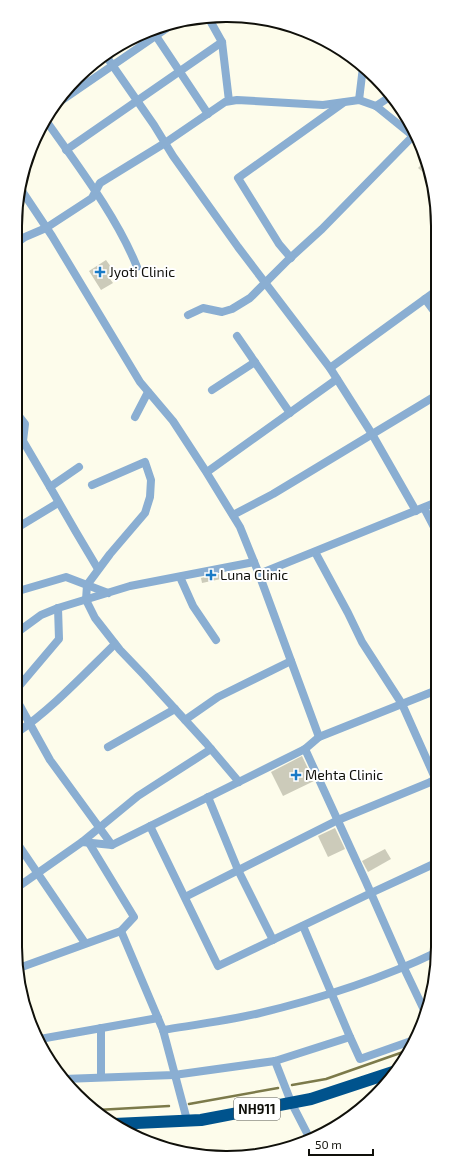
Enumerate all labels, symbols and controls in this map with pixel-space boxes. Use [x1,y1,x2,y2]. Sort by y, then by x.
place label: Jyoti Clinic [109,263,175,280]
marker: Jyoti Clinic [94,266,106,278]
place label: Luna Clinic [220,566,288,583]
marker: Luna Clinic [205,569,217,581]
place label: Mehta Clinic [305,766,383,783]
marker: Mehta Clinic [290,769,302,781]
road number: NH911 [234,1098,280,1120]
scale bar [309,1131,373,1157]
text: 50 m [315,1137,342,1151]

